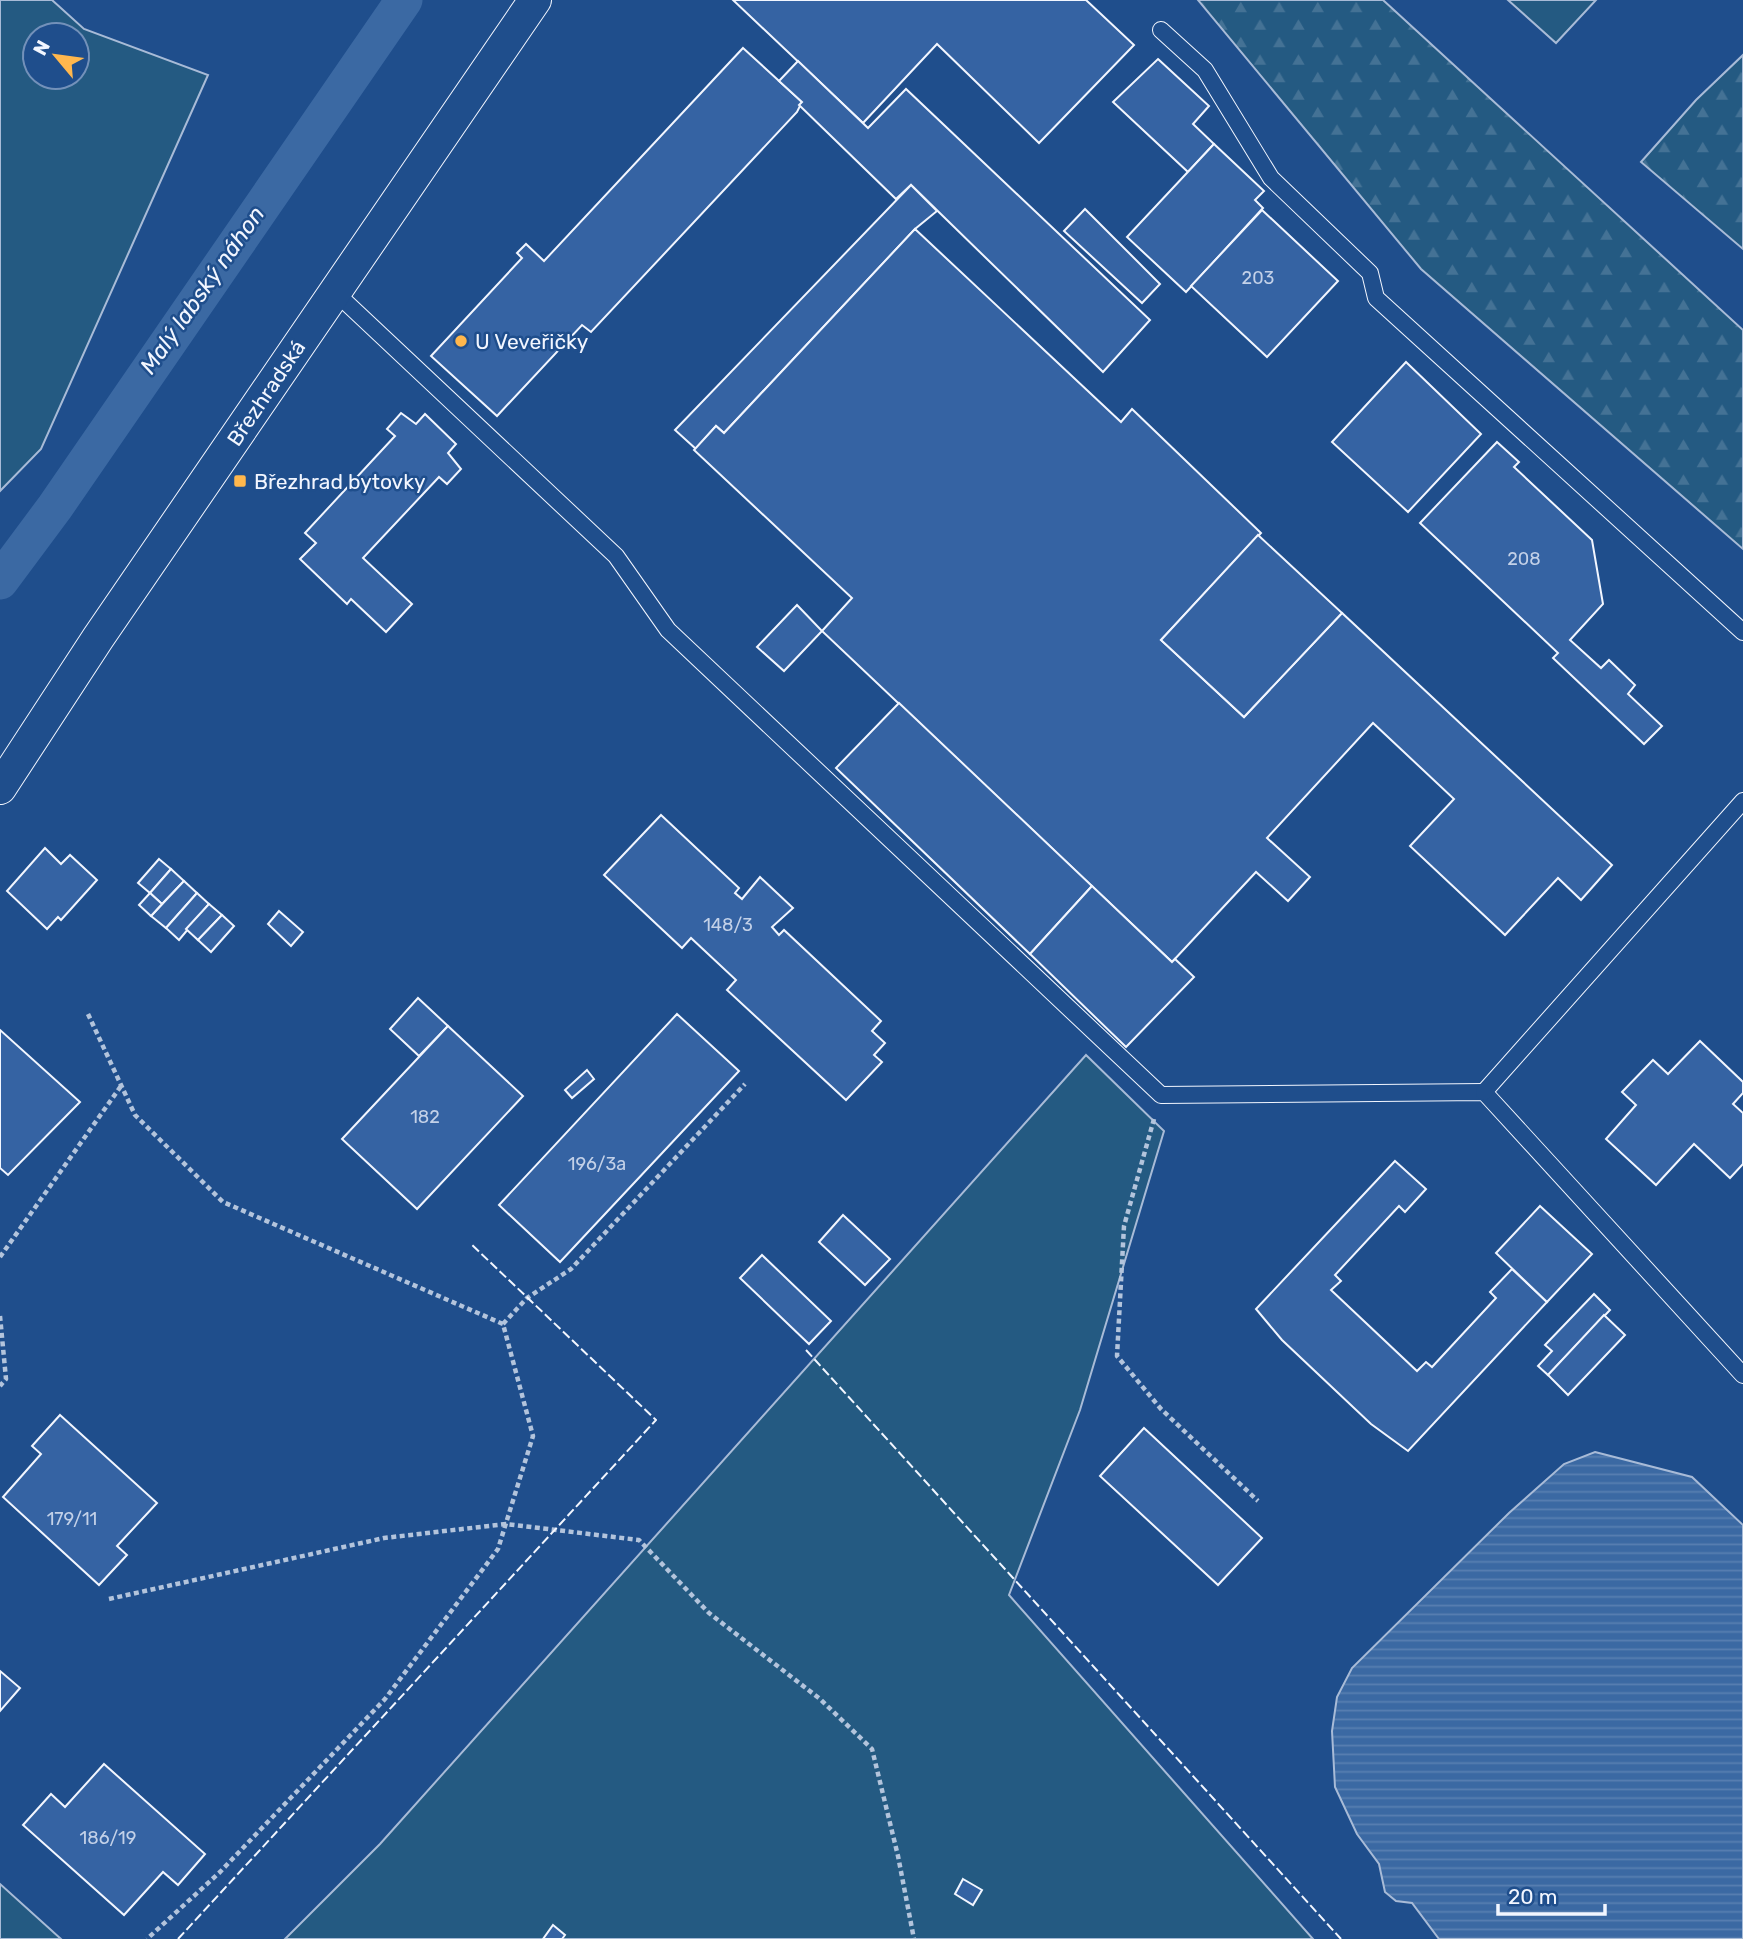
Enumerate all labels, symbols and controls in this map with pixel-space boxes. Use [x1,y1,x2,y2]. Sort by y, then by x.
north arrow [21,21,91,91]
text: N [28,36,55,60]
water label: Malý labský náhon [134,201,270,379]
house number: 203 [1242,267,1274,289]
place label: U Veveřičky [475,329,589,354]
marker: U Veveřičky [453,333,469,349]
street label: Březhradská [222,335,310,451]
place label: Březhrad bytovky [254,469,426,494]
marker: Březhrad bytovky [232,473,248,489]
house number: 208 [1507,548,1541,570]
house number: 148/3 [703,914,753,936]
house number: 182 [410,1106,440,1128]
house number: 196/3a [568,1153,626,1175]
house number: 179/11 [47,1508,97,1530]
house number: 186/19 [80,1827,136,1849]
scale bar [1498,1872,1605,1916]
text: 20 m [1508,1884,1557,1909]

